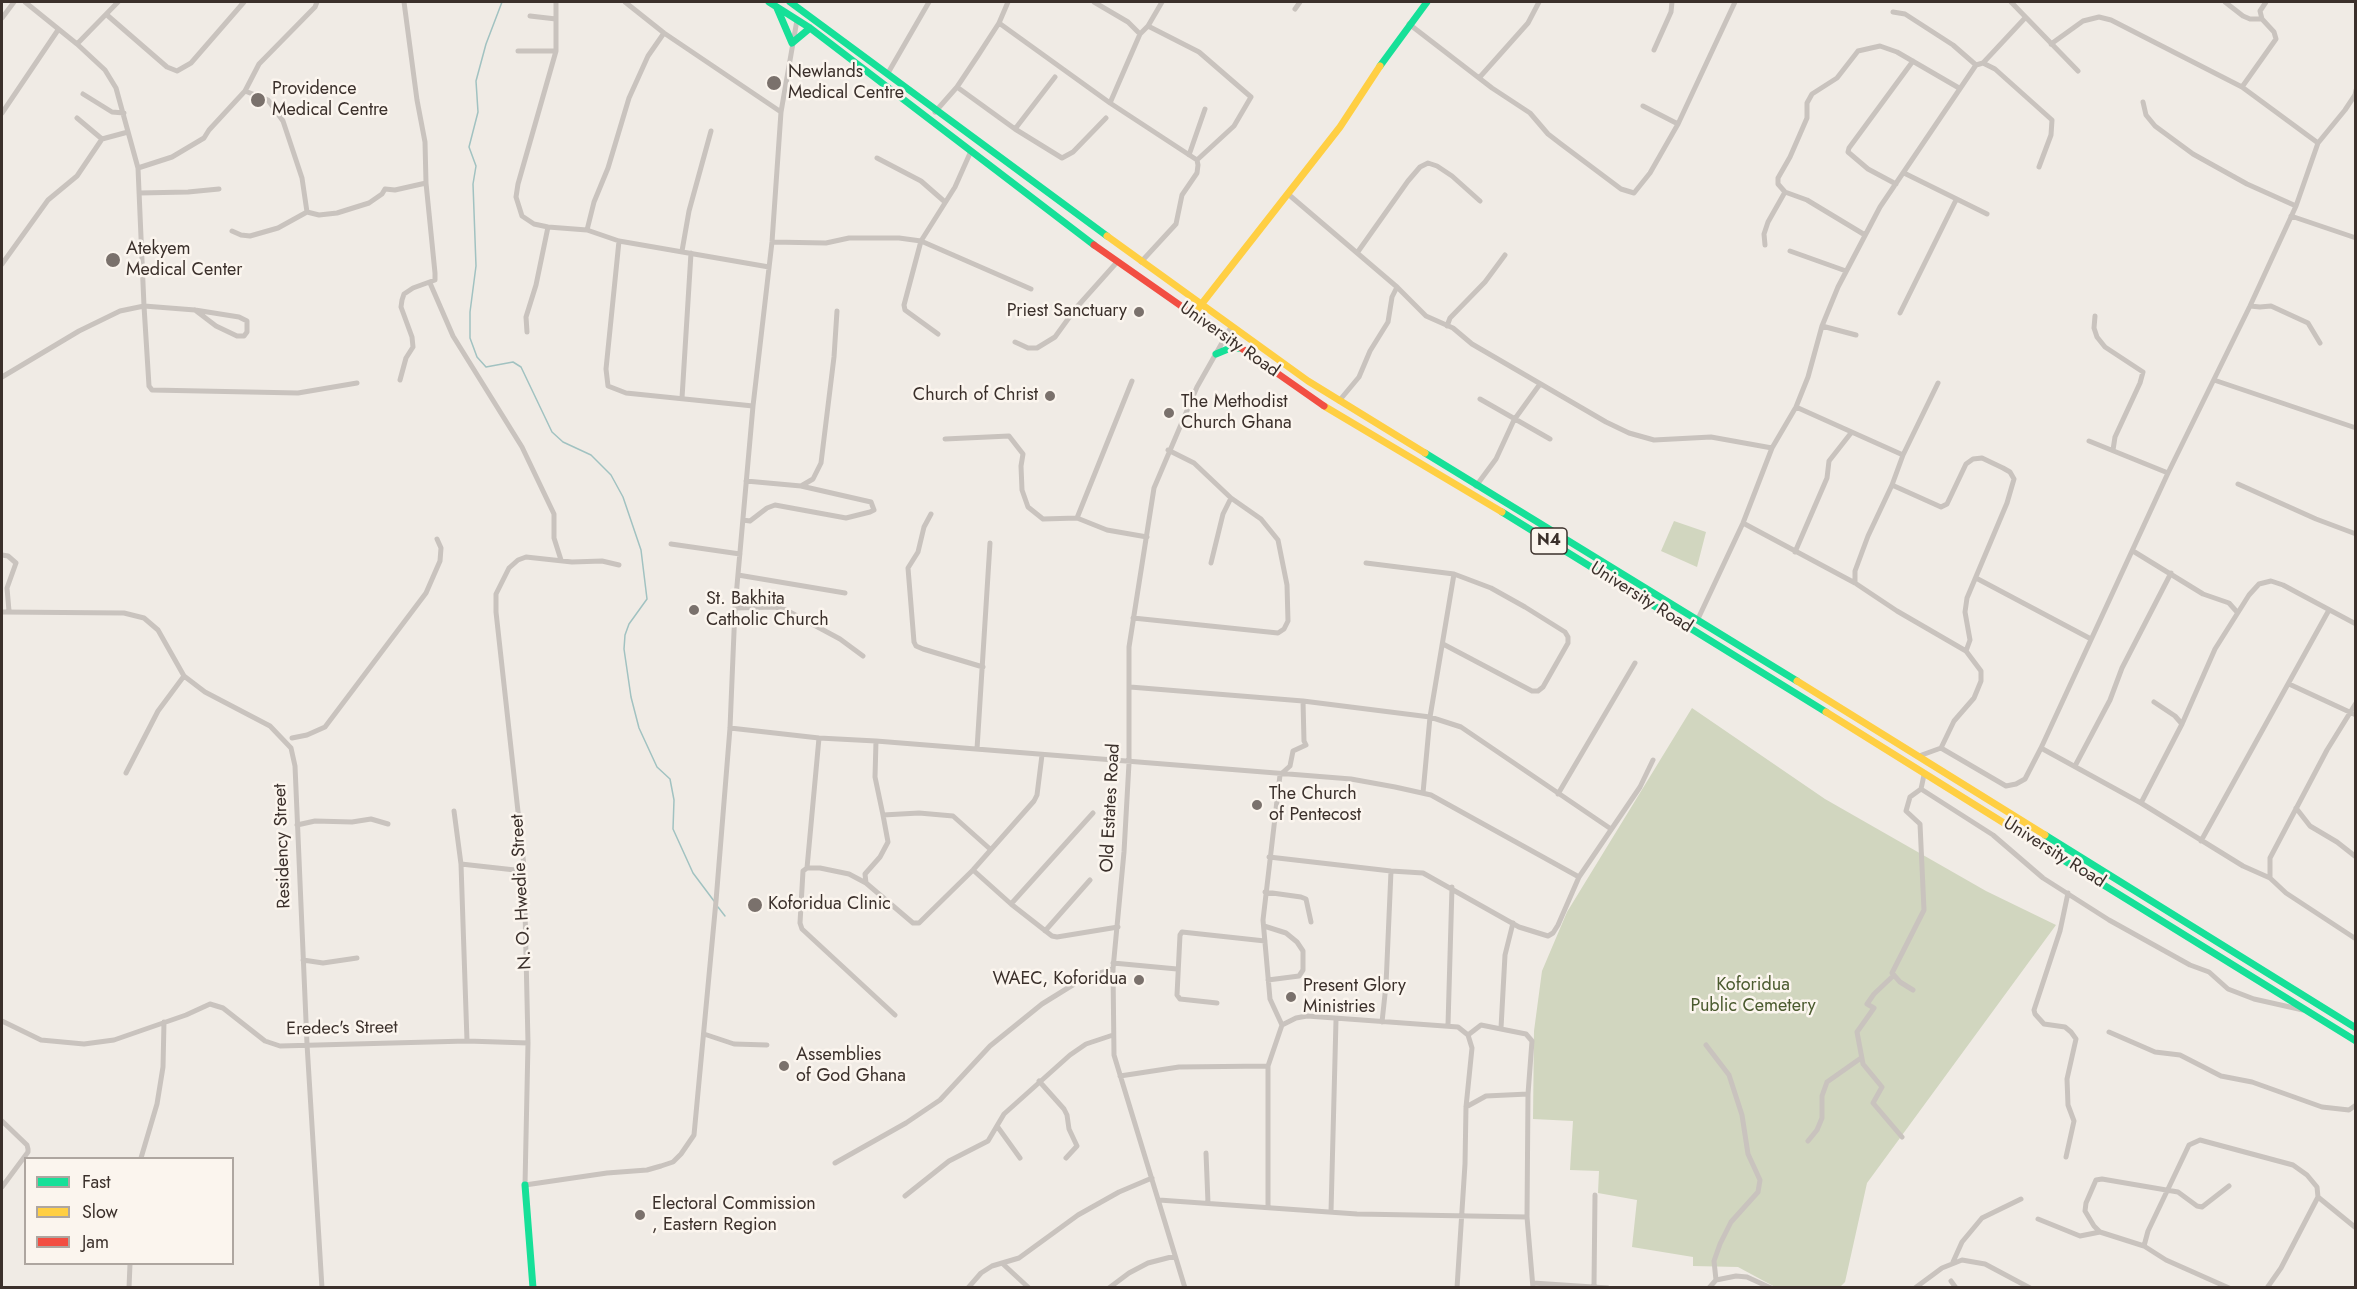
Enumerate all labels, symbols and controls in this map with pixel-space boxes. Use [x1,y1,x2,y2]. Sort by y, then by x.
place label: Newlands Medical Centre [788,62,904,104]
marker: Newlands Medical Centre [765,74,783,92]
place label: Providence Medical Centre [272,79,388,122]
marker: Providence Medical Centre [249,91,267,109]
place label: Atekyem Medical Center [126,239,242,282]
marker: Atekyem Medical Center [104,251,122,269]
street label: University Road [1175,298,1283,382]
place label: Priest Sanctuary [1007,301,1127,323]
marker: Priest Sanctuary [1132,305,1146,319]
place label: Church of Christ [913,385,1038,407]
marker: Church of Christ [1043,389,1057,403]
place label: The Methodist Church Ghana [1181,392,1292,434]
marker: The Methodist Church Ghana [1162,406,1176,420]
road number: N4 [1531,528,1567,554]
street label: University Road [1586,558,1696,638]
place label: St. Bakhita Catholic Church [706,589,829,632]
marker: St. Bakhita Catholic Church [687,603,701,617]
street label: Old Estates Road [1097,743,1125,873]
street label: Residency Street [270,783,296,909]
place label: The Church of Pentecost [1269,784,1361,826]
marker: The Church of Pentecost [1250,798,1264,812]
street label: University Road [1999,813,2109,893]
street label: N. O. Hwedie Street [507,814,537,970]
place label: Koforidua Clinic [768,894,891,916]
marker: Koforidua Clinic [746,896,764,914]
place label: WAEC, Koforidua [993,969,1127,991]
marker: WAEC, Koforidua [1132,973,1146,987]
park label: Koforidua Public Cemetery [1690,975,1816,1018]
place label: Present Glory Ministries [1303,976,1406,1018]
marker: Present Glory Ministries [1284,990,1298,1004]
street label: Eredec's Street [286,1017,398,1041]
place label: Assemblies of God Ghana [796,1045,906,1088]
marker: Assemblies of God Ghana [777,1059,791,1073]
legend [24,1157,234,1265]
text: Fast [82,1169,111,1195]
place label: Electoral Commission , Eastern Region [652,1194,816,1236]
text: Slow [82,1199,118,1225]
marker: Electoral Commission , Eastern Region [633,1208,647,1222]
text: Jam [82,1229,109,1255]

